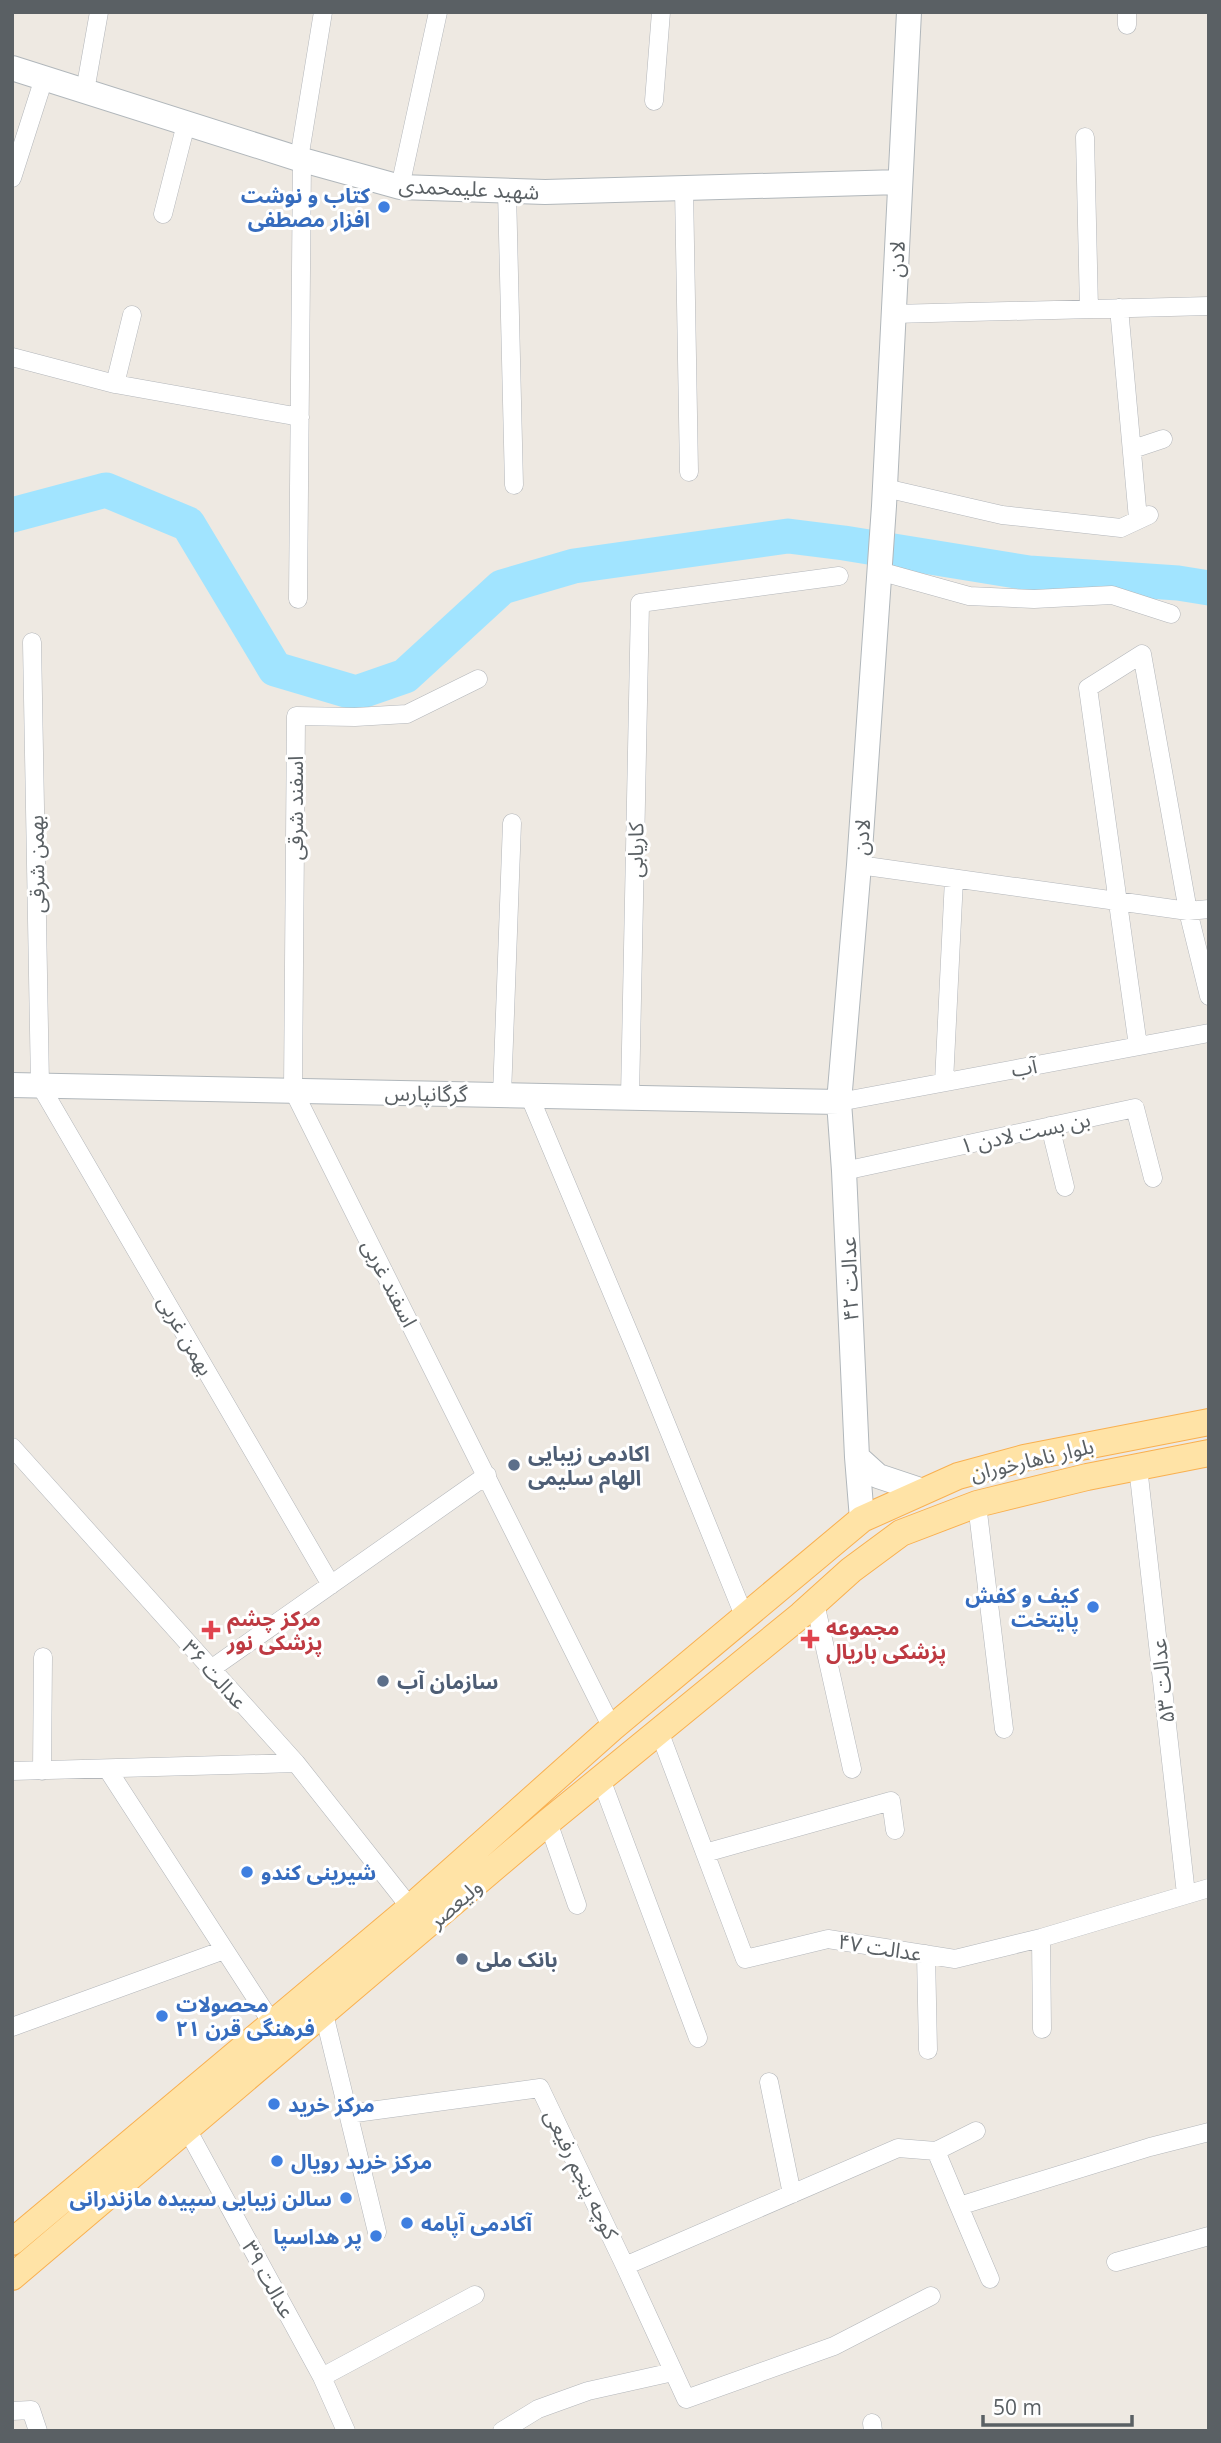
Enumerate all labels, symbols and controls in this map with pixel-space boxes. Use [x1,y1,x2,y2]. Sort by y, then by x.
street label: شهید علیمحمدی [398,170,540,206]
place label: کتاب و نوشت افزار مصطفی [241,181,370,233]
marker: کتاب و نوشت افزار مصطفی [376,199,392,215]
street label: لادن [881,240,911,278]
street label: اسفند شرقی [281,756,309,860]
street label: بهمن شرقی [21,815,51,913]
street label: لادن [846,818,876,856]
street label: کاریابی [621,822,649,878]
street label: آب [1009,1051,1040,1083]
street label: گرگانپارس [384,1078,468,1108]
street label: ۱ بن بست لادن [957,1105,1093,1159]
street label: اسفند غربی [356,1234,424,1332]
street label: عدالت ۴۲ [834,1236,864,1322]
street label: بهمن غربی [152,1290,220,1380]
street label: بلوار ناهارخوران [968,1431,1096,1487]
place label: اکادمی زیبایی الهام سلیمی [528,1439,650,1494]
marker: اکادمی زیبایی الهام سلیمی [506,1457,522,1473]
place label: کیف و کفش پایتخت [965,1581,1079,1634]
marker: کیف و کفش پایتخت [1085,1599,1101,1615]
place label: مرکز چشم پزشکی نور [226,1604,322,1657]
place label: مجموعه پزشکی باریال [826,1613,946,1666]
marker: مرکز چشم پزشکی نور [201,1620,221,1640]
marker: مجموعه پزشکی باریال [800,1629,820,1649]
street label: عدالت ۳۶ [176,1633,254,1715]
street label: عدالت ۵۳ [1144,1637,1180,1725]
place label: سازمان آب [397,1667,499,1695]
marker: سازمان آب [375,1673,391,1689]
place label: شیرینی کندو [261,1858,376,1886]
marker: شیرینی کندو [239,1864,255,1880]
street label: ولیعصر [422,1872,488,1935]
street label: عدالت ۴۷ [836,1927,924,1967]
place label: بانک ملی [476,1945,558,1973]
marker: بانک ملی [454,1951,470,1967]
place label: محصولات فرهنگی قرن ۲۱ [176,1990,315,2042]
marker: محصولات فرهنگی قرن ۲۱ [154,2008,170,2024]
place label: مرکز خرید [288,2090,375,2118]
marker: مرکز خرید [266,2096,282,2112]
street label: کوچه پنجم رفیعی [537,2104,626,2245]
place label: مرکز خرید رویال [291,2147,432,2175]
marker: مرکز خرید رویال [269,2153,285,2169]
place label: سالن زیبایی سپیده مازندرانی [70,2184,332,2213]
marker: سالن زیبایی سپیده مازندرانی [338,2190,354,2206]
place label: آکادمی آپامه [421,2209,533,2238]
marker: آکادمی آپامه [399,2215,415,2231]
place label: پر هداسپا [273,2222,362,2251]
marker: پر هداسپا [368,2228,384,2244]
street label: عدالت ۳۹ [236,2235,302,2323]
scale bar [983,2384,1132,2428]
text: 50 m [993,2393,1042,2421]

